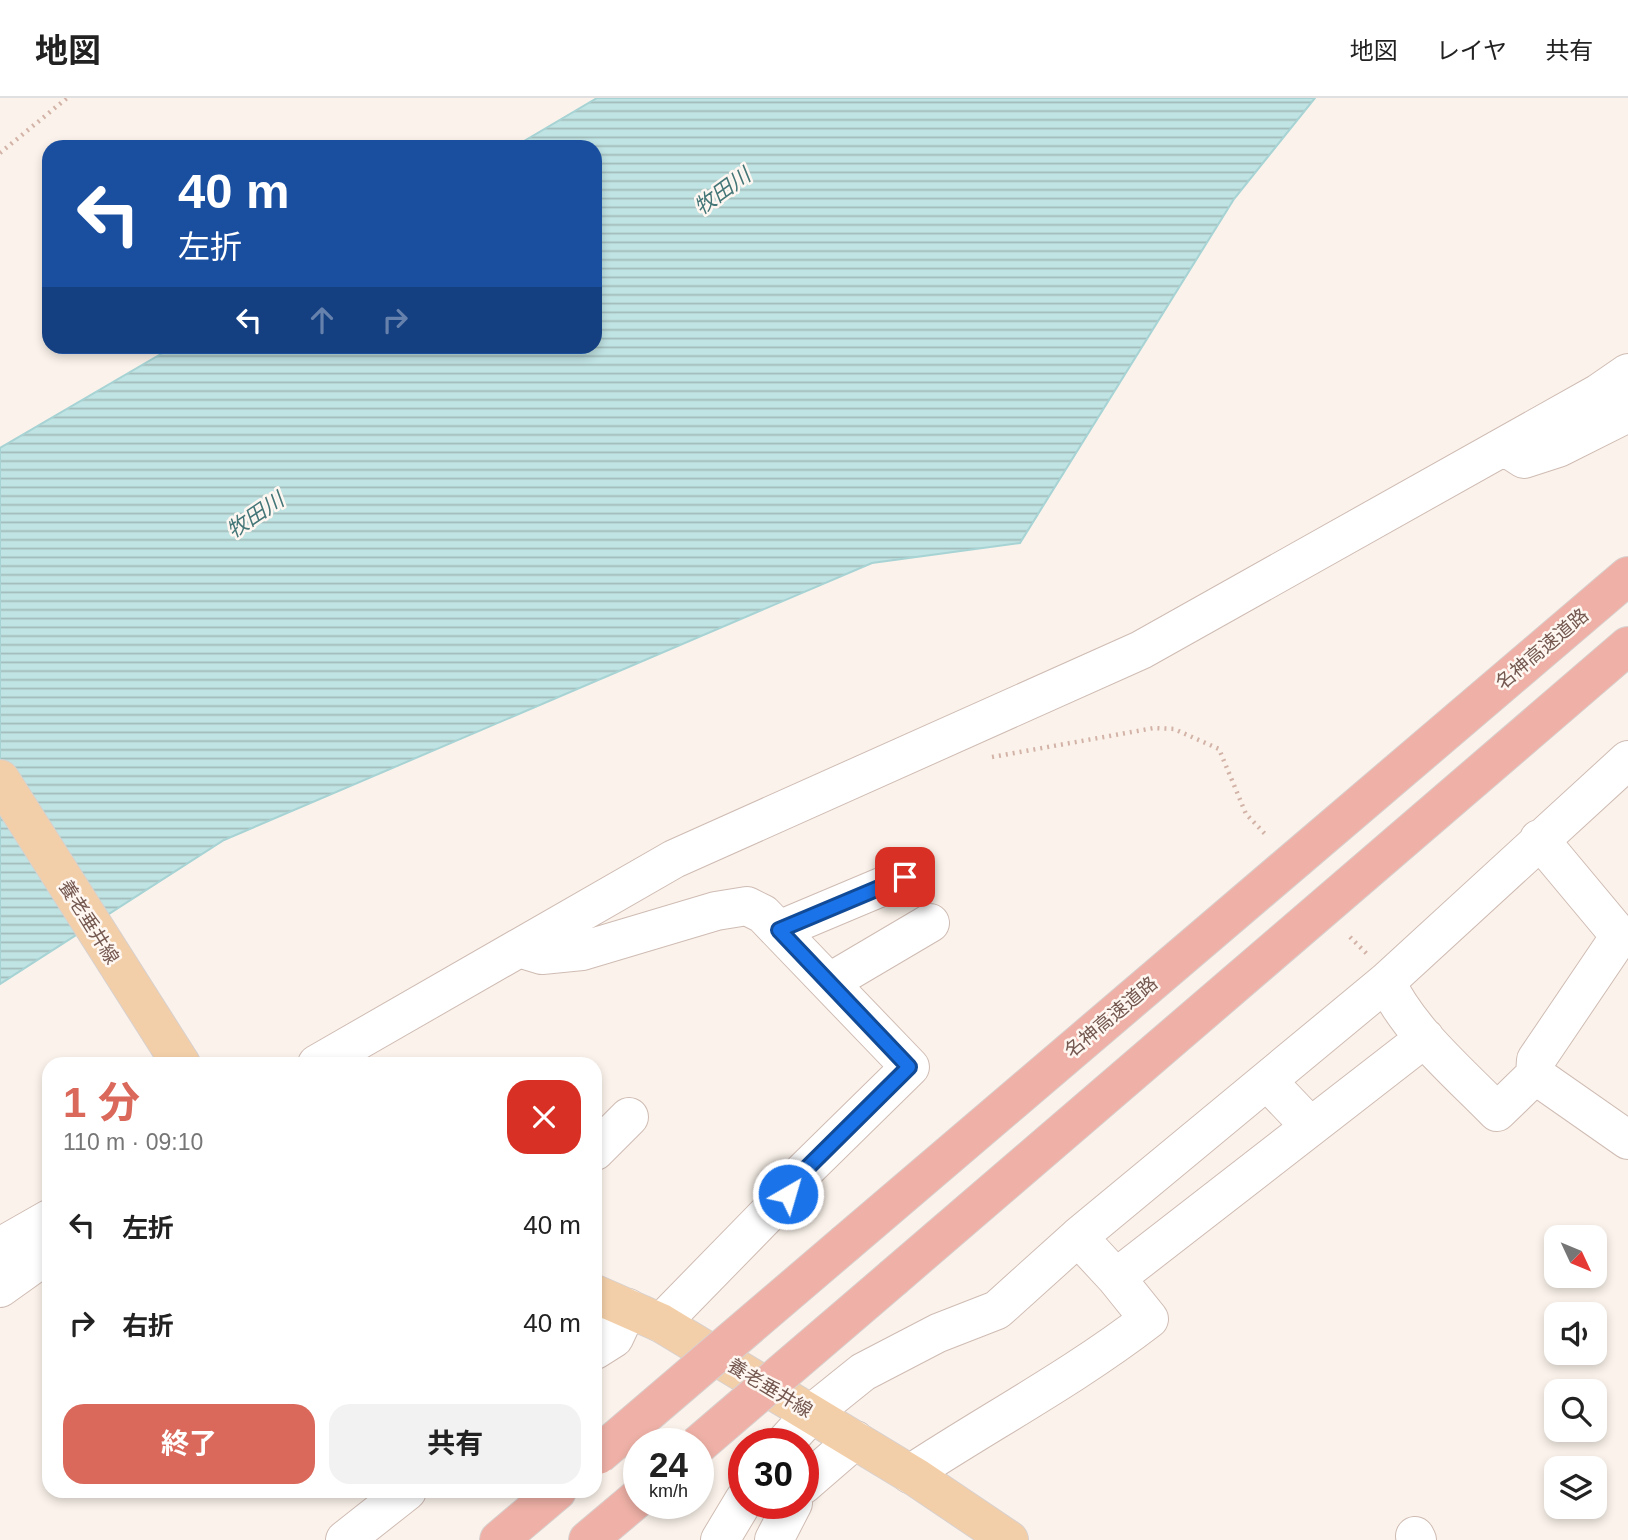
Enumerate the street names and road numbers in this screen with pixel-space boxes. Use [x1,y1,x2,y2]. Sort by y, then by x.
street label: 名神高速道路 [1492,604,1592,694]
street label: 養老垂井線 [55,876,123,968]
street label: 名神高速道路 [1061,972,1161,1062]
street label: 養老垂井線 [724,1355,816,1421]

